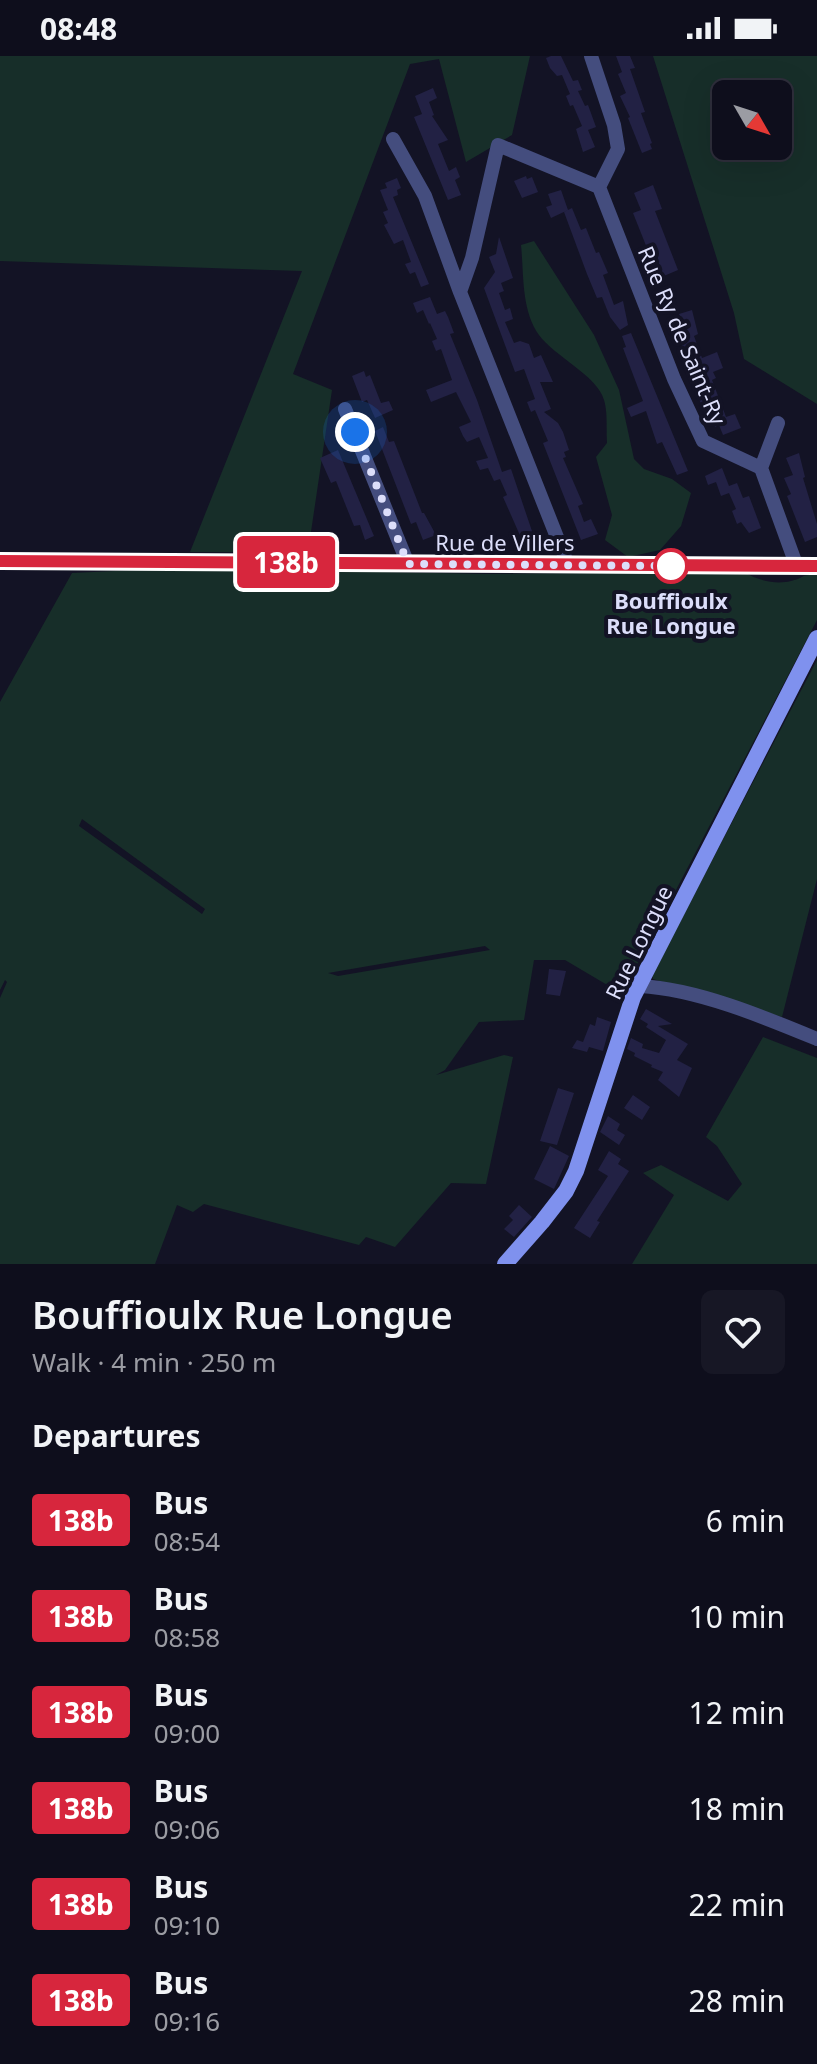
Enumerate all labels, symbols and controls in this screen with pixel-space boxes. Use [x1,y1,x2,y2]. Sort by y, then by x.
text: 08:48 [40,8,117,49]
north arrow [712,80,792,160]
map controls [712,80,792,160]
street label: Rue Ry de Saint-Ry [632,241,734,430]
your location [335,412,375,452]
street label: Rue de Villers [435,527,575,557]
line badge: 138b [230,536,342,588]
text: 138b [253,543,319,581]
marker: Bouffioulx Rue Longue [654,549,688,583]
place label: Bouffioulx Rue Longue [606,585,736,640]
street label: Rue Longue [597,880,679,1004]
text: Bouffioulx Rue Longue [32,1288,453,1340]
button: heart [701,1290,785,1374]
text: Walk · 4 min · 250 m [32,1344,276,1380]
text: Departures [32,1415,201,1456]
text: Bus [154,1482,208,1523]
text: 6 min [706,1500,785,1541]
text: 138b [48,1501,114,1539]
text: 08:54 [154,1523,220,1559]
text: Bus [154,1578,208,1619]
text: 10 min [689,1596,785,1637]
text: 138b [48,1597,114,1635]
text: 08:58 [154,1619,220,1655]
text: Bus [154,1674,208,1715]
text: 12 min [689,1692,785,1733]
text: 138b [48,1693,114,1731]
text: 09:00 [154,1715,220,1751]
text: Bus [154,1770,208,1811]
text: 18 min [689,1788,785,1829]
text: 138b [48,1789,114,1827]
text: 09:06 [154,1811,220,1847]
text: Bus [154,1866,208,1907]
text: 22 min [689,1884,785,1925]
text: 138b [48,1885,114,1923]
text: 09:10 [154,1907,220,1943]
text: Bus [154,1962,208,2003]
text: 28 min [689,1980,785,2021]
text: 138b [48,1981,114,2019]
text: 09:16 [154,2003,220,2039]

